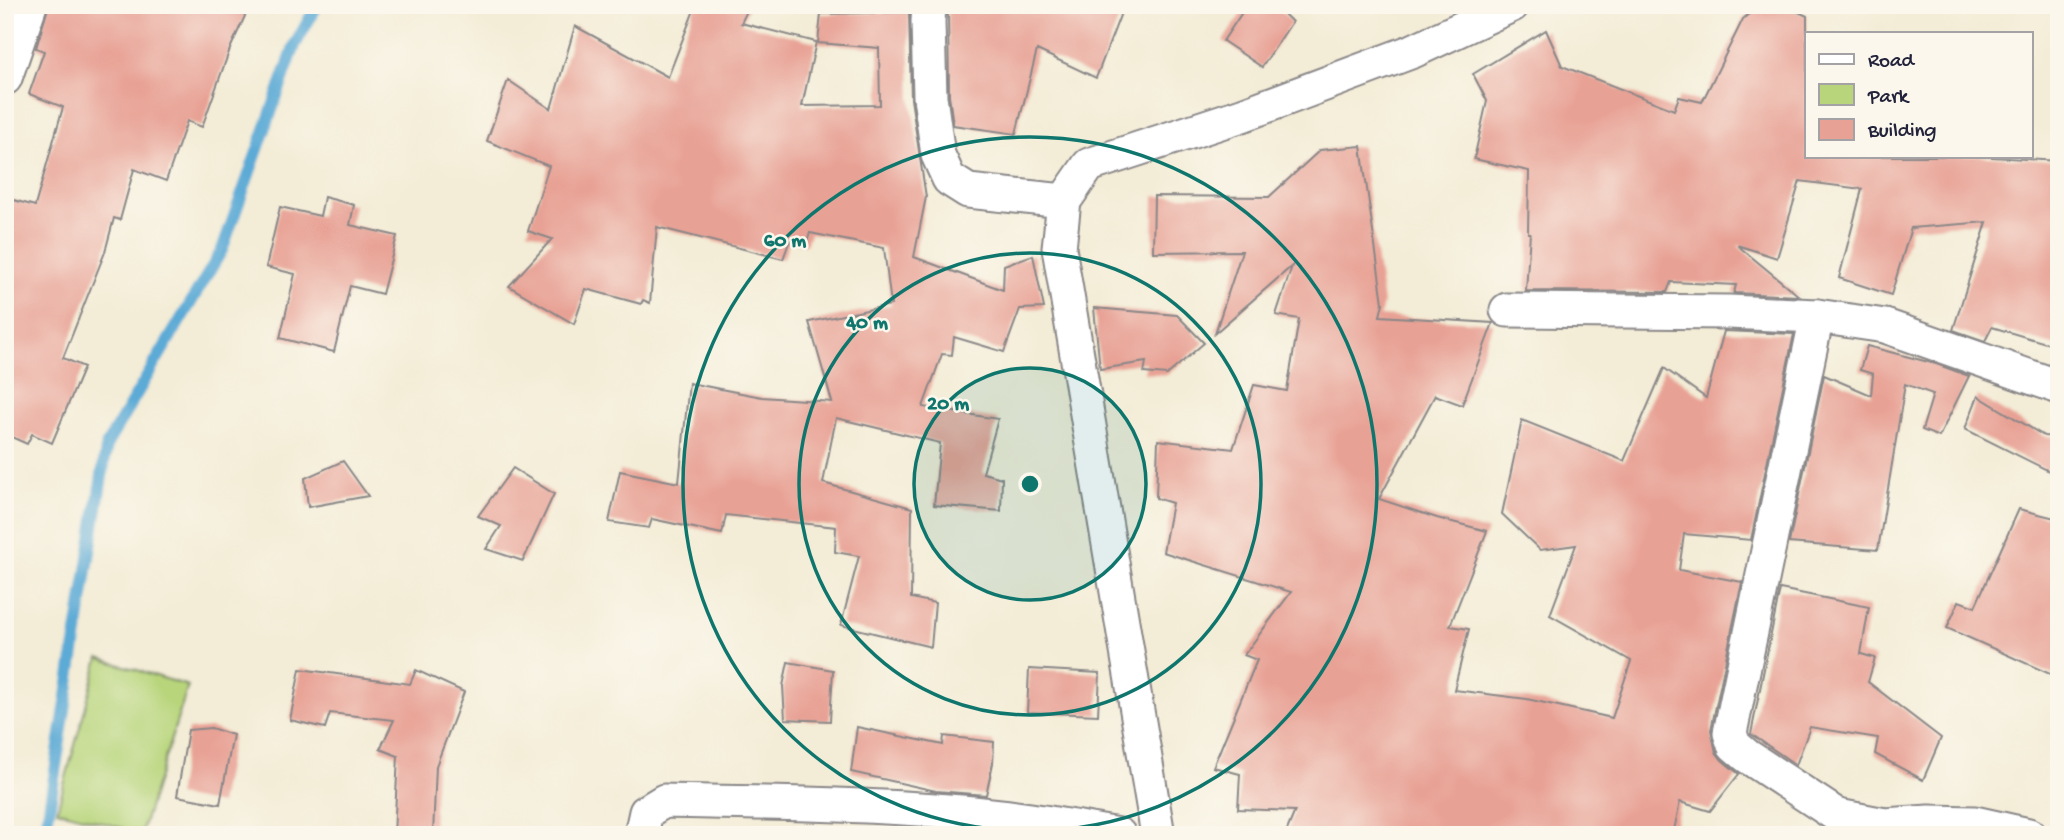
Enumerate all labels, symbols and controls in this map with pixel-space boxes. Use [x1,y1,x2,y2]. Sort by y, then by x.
legend [1805,32,2032,158]
text: Road [1868,50,1916,75]
text: Park [1867,86,1911,111]
text: Building [1867,120,1937,145]
text: 60 m [764,230,806,255]
text: 40 m [845,312,888,337]
text: 20 m [927,393,969,418]
centre of rings [1018,472,1042,496]

